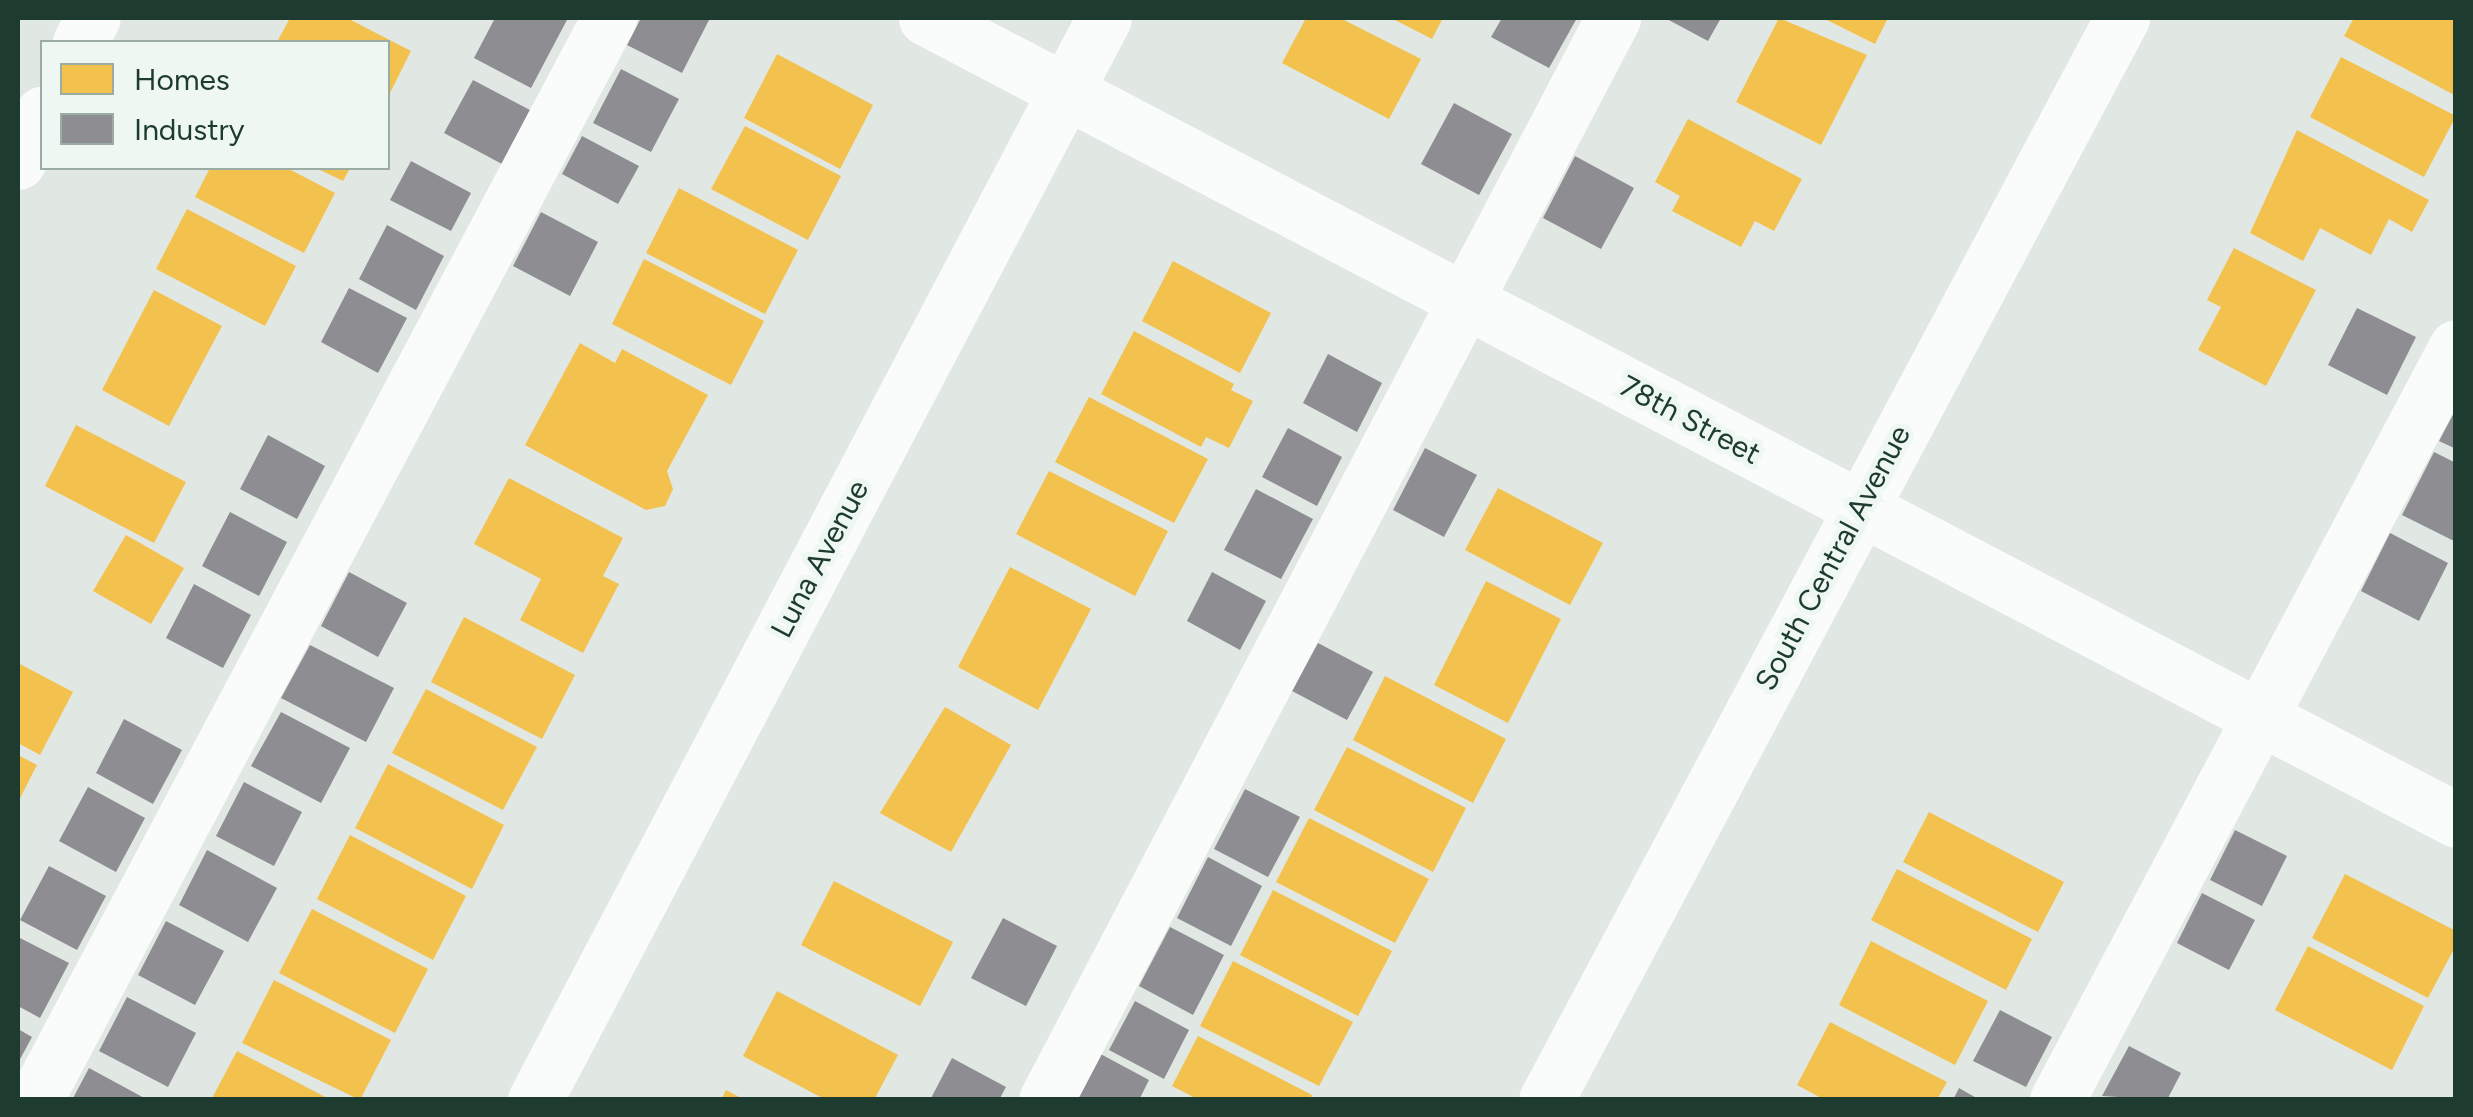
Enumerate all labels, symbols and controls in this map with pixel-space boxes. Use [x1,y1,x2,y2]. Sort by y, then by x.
legend [40,40,390,170]
text: Homes [134,61,230,98]
text: Industry [134,111,244,148]
street label: 78th Street [1614,368,1766,472]
street label: South Central Avenue [1748,419,1918,697]
street label: Luna Avenue [763,474,877,644]

